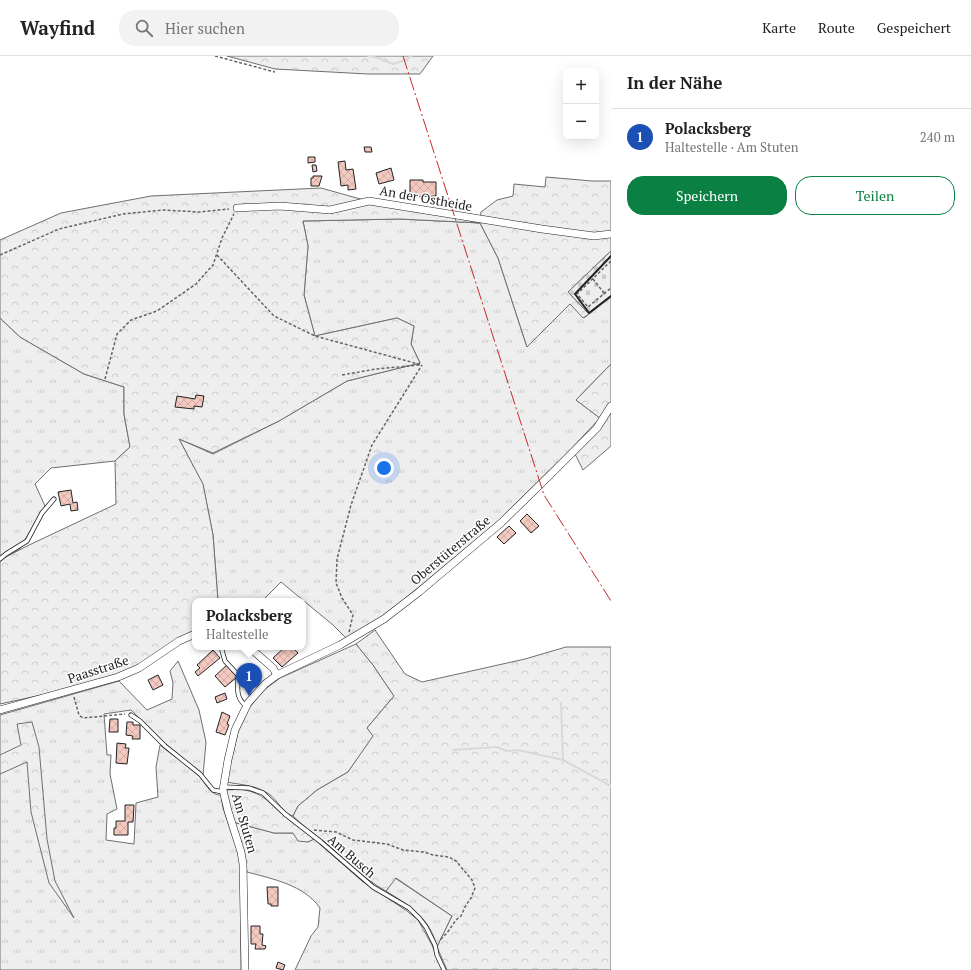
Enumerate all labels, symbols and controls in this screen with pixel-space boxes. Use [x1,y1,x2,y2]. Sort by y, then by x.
search box [119,10,399,46]
text: Wayfind [20,15,95,40]
icon: search [133,17,155,39]
text: Hier suchen [165,18,245,38]
text: Karte [762,18,796,37]
text: Route [818,18,855,37]
text: Gespeichert [877,18,951,37]
map controls [563,68,599,140]
button: + [563,68,599,104]
text: In der Nähe [627,71,722,94]
button: − [563,104,599,140]
text: Polacksberg [665,118,751,138]
text: 1 [636,128,644,146]
text: 240 m [920,128,955,146]
text: Haltestelle · Am Stuten [665,138,798,156]
button: Speichern [627,176,787,215]
button: Teilen [795,176,955,215]
street label: An der Ostheide [378,181,474,215]
your location [374,458,394,478]
street label: Oberstüterstraße [406,511,494,589]
popup [192,598,306,650]
text: Polacksberg [206,605,292,625]
text: Haltestelle [206,625,269,643]
street label: Paasstraße [65,651,131,687]
pin: 1 [236,663,262,696]
street label: Am Stuten [228,791,262,855]
street label: Am Busch [324,830,380,882]

